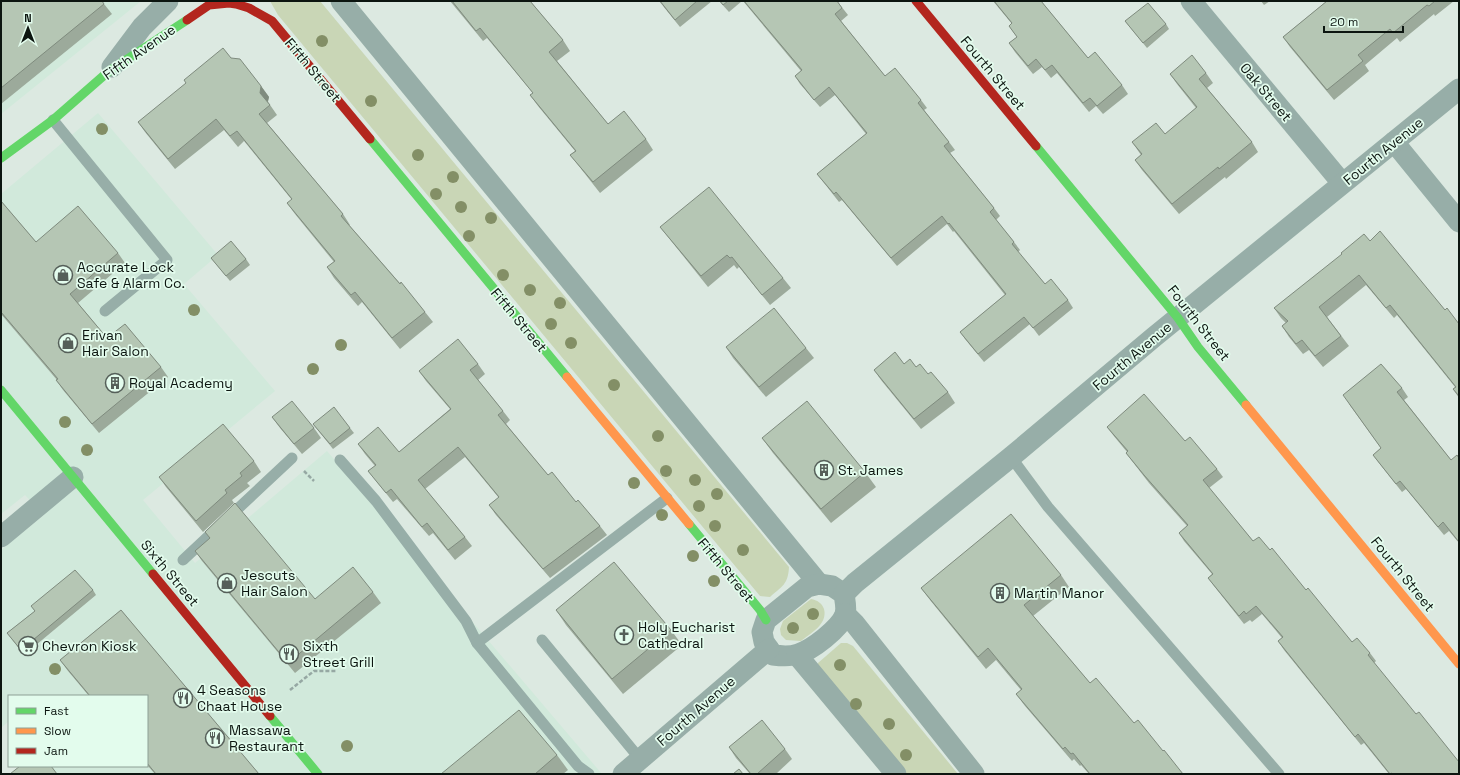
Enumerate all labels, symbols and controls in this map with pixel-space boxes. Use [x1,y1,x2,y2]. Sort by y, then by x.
north arrow [8,8,48,48]
scale bar [1324,8,1403,34]
text: N [24,11,32,25]
text: 20 m [1330,14,1358,30]
street label: Fifth Avenue [99,20,179,84]
street label: Fourth Street [957,32,1029,114]
street label: Fifth Street [281,34,345,106]
street label: Oak Street [1236,59,1296,125]
street label: Fourth Avenue [1339,113,1427,189]
place label: Accurate Lock Safe & Alarm Co. [77,258,185,292]
shop icon: Accurate Lock Safe & Alarm Co. [52,264,74,286]
street label: Fourth Street [1164,281,1234,365]
street label: Fifth Street [487,284,551,356]
street label: Fourth Avenue [1089,318,1175,394]
place label: Erivan Hair Salon [82,326,149,360]
shop icon: Erivan Hair Salon [57,332,79,354]
building icon: Royal Academy [104,372,126,394]
place label: Royal Academy [129,374,233,392]
building icon: St. James [813,459,835,481]
place label: St. James [838,461,903,479]
street label: Fourth Street [1367,533,1439,615]
street label: Fifth Street [694,534,758,606]
street label: Sixth Street [137,536,203,610]
place label: Jescuts Hair Salon [241,566,308,600]
shop icon: Jescuts Hair Salon [216,572,238,594]
building icon: Martin Manor [989,582,1011,604]
place label: Martin Manor [1014,584,1104,602]
place label: Holy Eucharist Cathedral [638,618,735,652]
church icon: Holy Eucharist Cathedral [613,624,635,646]
supermarket icon: Chevron Kiosk [17,635,39,657]
place label: Chevron Kiosk [42,637,137,655]
place label: Sixth Street Grill [303,637,374,671]
restaurant icon: Sixth Street Grill [278,643,300,665]
street label: Fourth Avenue [653,672,739,750]
place label: 4 Seasons Chaat House [197,681,282,715]
restaurant icon: 4 Seasons Chaat House [172,687,194,709]
legend [8,695,148,767]
text: Fast [44,703,69,719]
place label: Massawa Restaurant [229,721,304,755]
text: Slow [44,723,71,739]
restaurant icon: Massawa Restaurant [204,727,226,749]
text: Jam [44,743,68,759]

